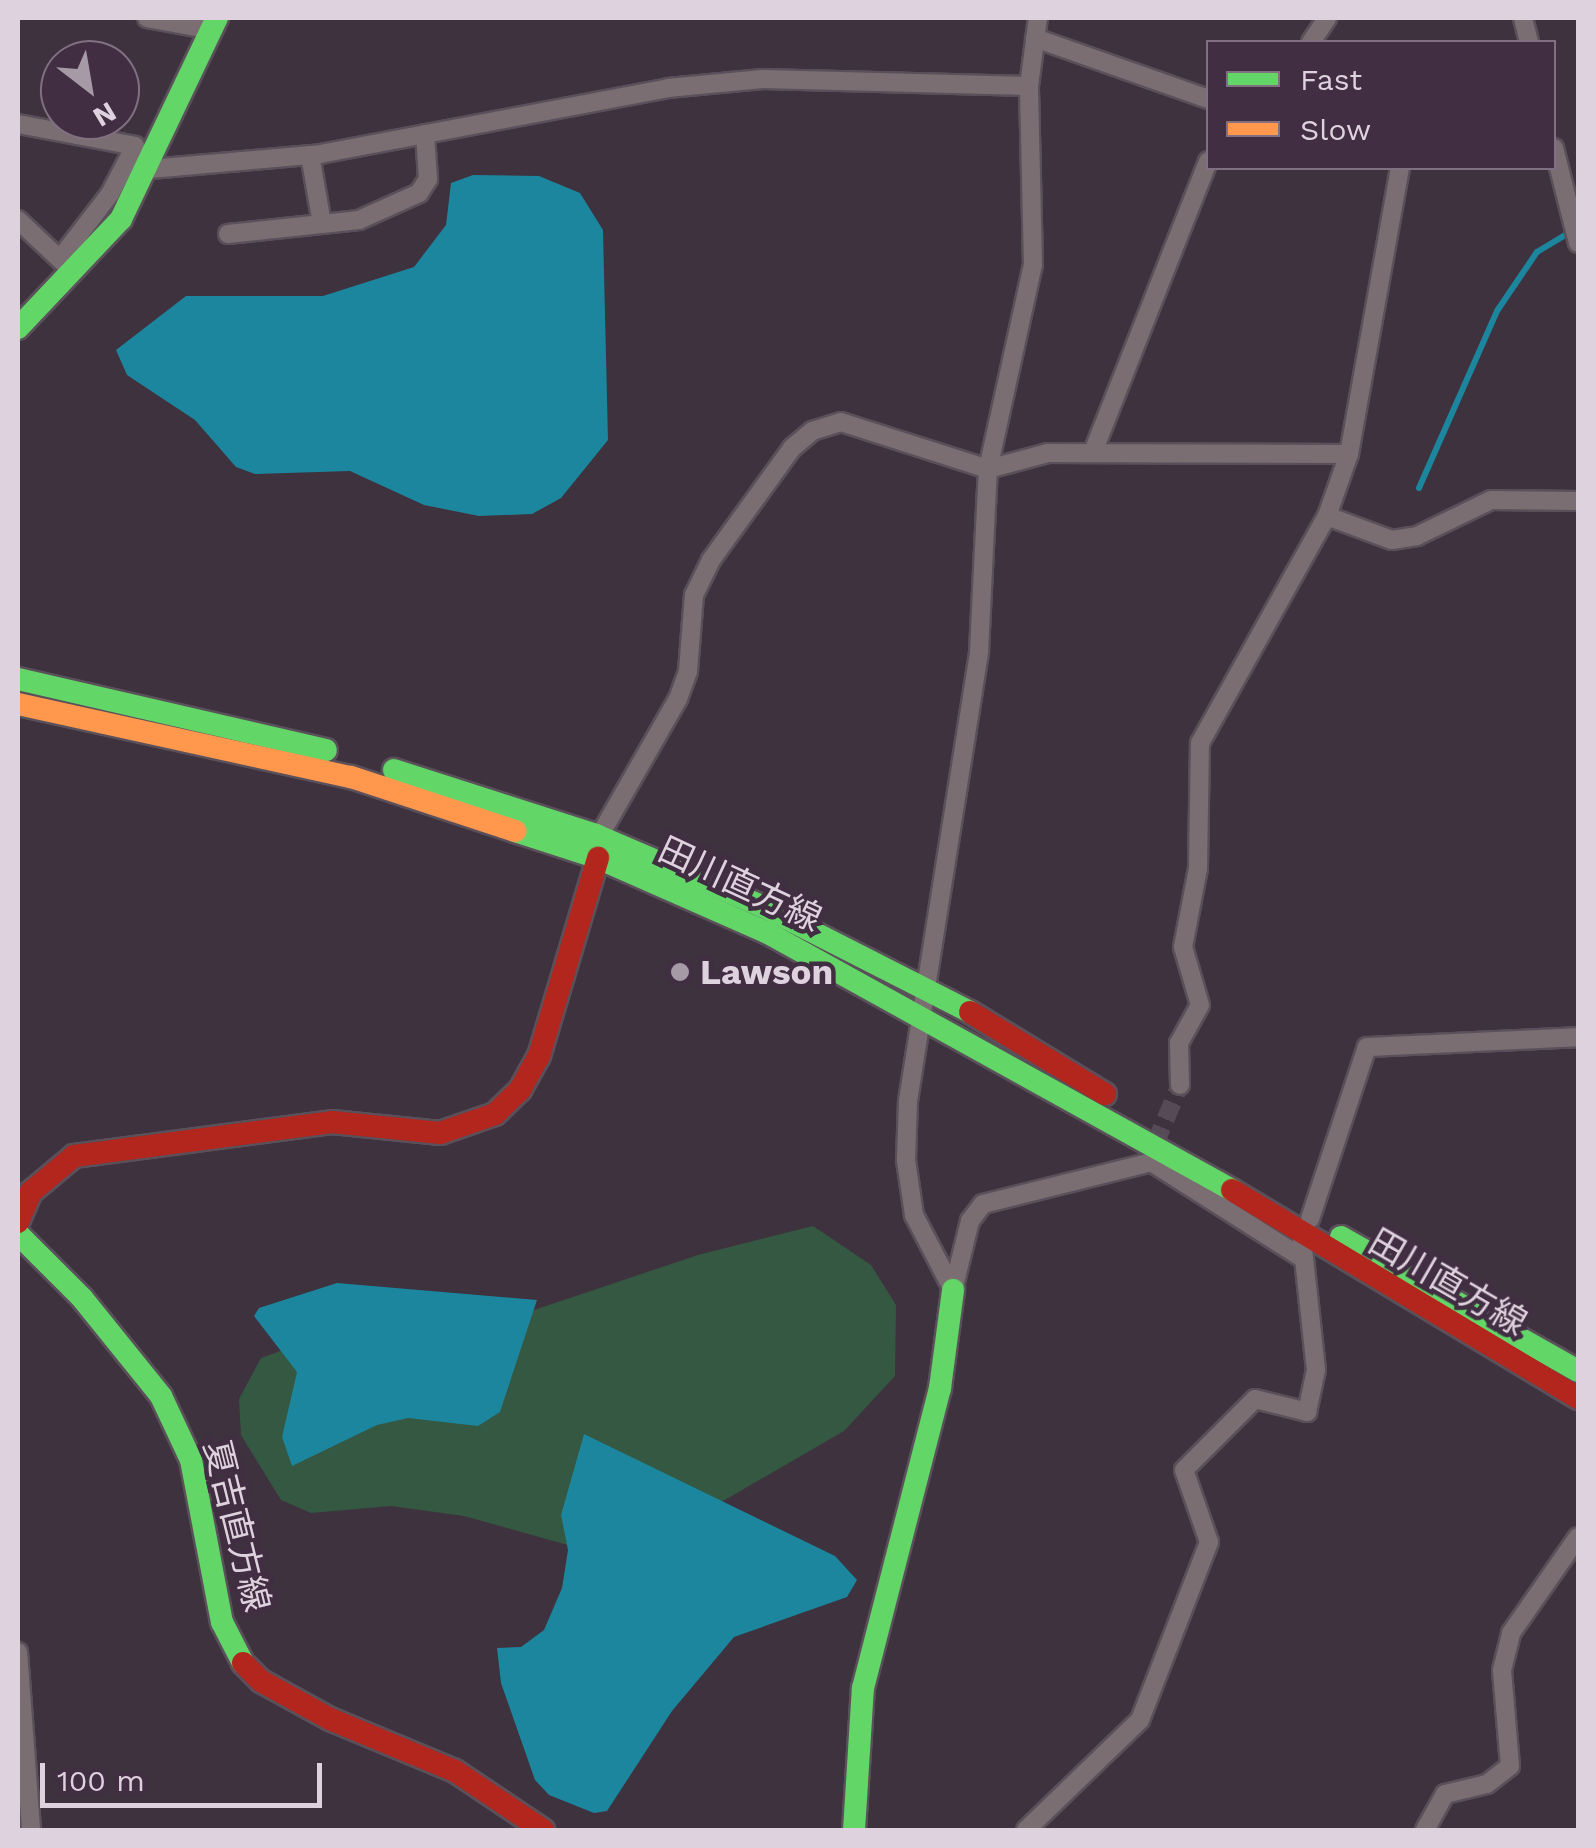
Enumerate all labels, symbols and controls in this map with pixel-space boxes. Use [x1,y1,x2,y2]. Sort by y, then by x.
north arrow [40,40,140,140]
legend [1206,40,1556,170]
text: Fast [1300,62,1362,97]
text: N [87,95,122,134]
text: Slow [1300,112,1371,147]
street label: 田川直方線 [652,828,828,940]
place label: Lawson [700,951,833,993]
marker: Lawson [669,961,691,983]
street label: 田川直方線 [1362,1220,1534,1344]
street label: 夏吉直方線 [195,1436,279,1616]
scale bar [45,1743,328,1805]
text: 100 m [57,1763,145,1798]

